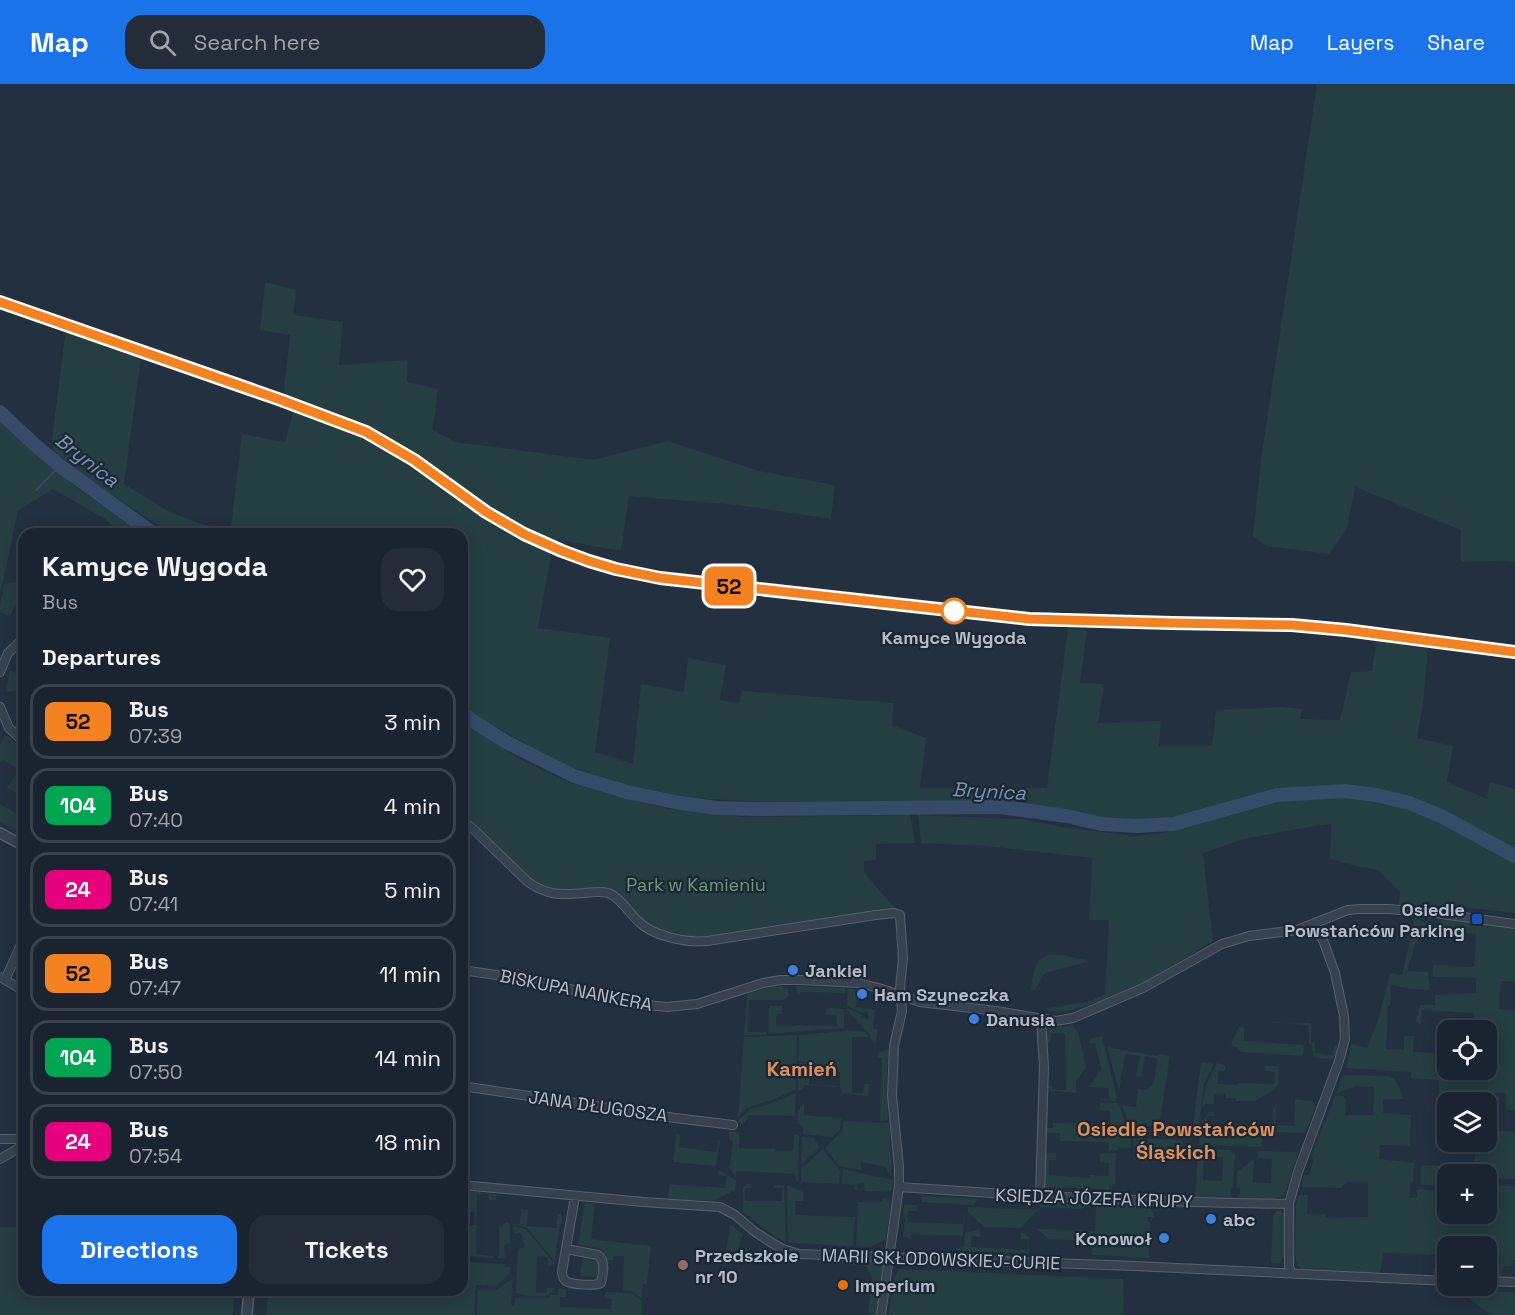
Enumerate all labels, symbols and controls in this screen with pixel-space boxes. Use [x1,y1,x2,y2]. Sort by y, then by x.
search box [125,15,545,69]
text: Map [30,24,89,60]
icon: search [146,26,179,59]
text: Search here [194,28,321,56]
text: Map [1250,29,1294,56]
text: Layers [1327,29,1394,56]
text: Share [1427,29,1485,56]
water label: Brynica [50,427,124,493]
text: Kamyce Wygoda [42,548,268,584]
button: heart [381,548,444,611]
line badge: 52 [702,566,756,606]
text: 52 [717,573,741,600]
text: Bus [42,589,78,615]
marker: Kamyce Wygoda [941,598,967,624]
place label: Kamyce Wygoda [881,626,1027,649]
text: Departures [42,643,161,671]
text: Bus [129,695,169,723]
text: 52 [66,708,90,735]
text: 3 min [384,708,441,736]
text: 07:39 [129,723,182,749]
water label: Brynica [952,776,1027,806]
text: Bus [129,779,169,807]
text: 104 [60,792,96,819]
text: 4 min [384,792,441,820]
text: 07:40 [129,807,183,833]
text: Bus [129,863,169,891]
park label: Park w Kamieniu [626,873,766,896]
text: 24 [65,876,91,903]
text: 5 min [384,876,441,904]
text: 07:41 [129,891,178,917]
place label: Osiedle Powstańców Parking [1284,898,1465,942]
marker: Osiedle Powstańców Parking [1470,912,1484,926]
text: Bus [129,947,169,975]
place label: Jankiel [805,959,867,982]
text: 52 [66,960,90,987]
text: 11 min [379,960,441,988]
marker: Jankiel [786,963,800,977]
street label: BISKUPA NANKERA [498,964,654,1016]
text: 07:47 [129,975,181,1001]
place label: Ham Szyneczka [874,983,1010,1006]
marker: Ham Szyneczka [855,987,869,1001]
place label: Danusia [986,1008,1056,1031]
marker: Danusia [967,1012,981,1026]
map controls [1437,1020,1497,1296]
button: locate [1437,1020,1497,1080]
text: Bus [129,1031,169,1059]
text: 104 [60,1044,96,1071]
text: 14 min [375,1044,441,1072]
district label: Kamień [767,1056,837,1082]
text: 07:50 [129,1059,183,1085]
street label: JANA DŁUGOSZA [527,1085,669,1127]
button: layers [1437,1092,1497,1152]
text: Bus [129,1115,169,1143]
district label: Osiedle Powstańców Śląskich [1077,1116,1275,1165]
text: 24 [65,1128,91,1155]
text: 18 min [375,1128,441,1156]
text: 07:54 [129,1143,182,1169]
button: + [1437,1164,1497,1224]
street label: KSIĘDZA JÓZEFA KRUPY [995,1183,1193,1213]
place label: abc [1223,1208,1255,1231]
marker: abc [1204,1212,1218,1226]
button: Directions [42,1215,237,1284]
button: Tickets [249,1215,444,1284]
place label: Konowoł [1075,1227,1152,1250]
marker: Konowoł [1157,1231,1171,1245]
button: − [1437,1236,1497,1296]
street label: MARII SKŁODOWSKIEJ-CURIE [821,1243,1061,1275]
place label: Przedszkole nr 10 [695,1244,799,1288]
marker: Przedszkole nr 10 [676,1258,690,1272]
place label: Imperium [855,1274,935,1297]
marker: Imperium [836,1278,850,1292]

